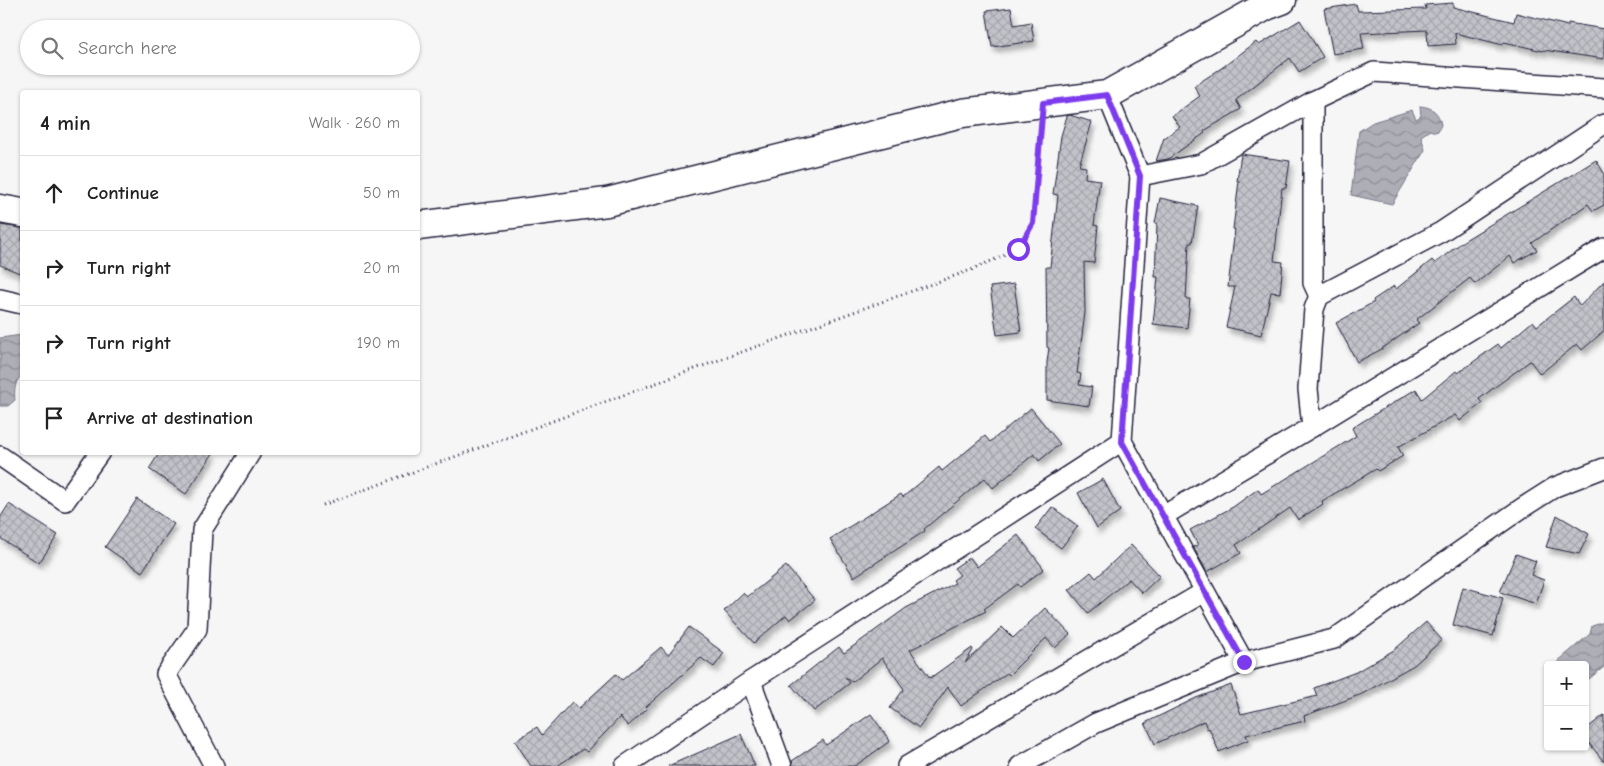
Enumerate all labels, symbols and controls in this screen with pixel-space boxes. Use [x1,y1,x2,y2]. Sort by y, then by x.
search box [20,20,420,75]
icon: search [38,34,66,62]
text: Search here [78,37,177,59]
text: 4 min [40,111,91,135]
text: Walk · 260 m [309,114,400,132]
icon: ahead [40,179,68,207]
text: Continue [87,182,159,204]
text: 50 m [363,184,400,202]
route start [1007,238,1030,261]
icon: right [40,254,68,282]
text: Turn right [87,257,171,279]
text: 20 m [363,259,400,277]
icon: right [40,329,68,357]
text: Turn right [87,332,171,354]
text: 190 m [357,334,400,352]
icon: arrive [40,404,68,432]
text: Arrive at destination [87,407,253,429]
route end [1233,651,1256,674]
map controls [1544,661,1589,751]
button: + [1544,661,1589,706]
button: − [1544,706,1589,751]

